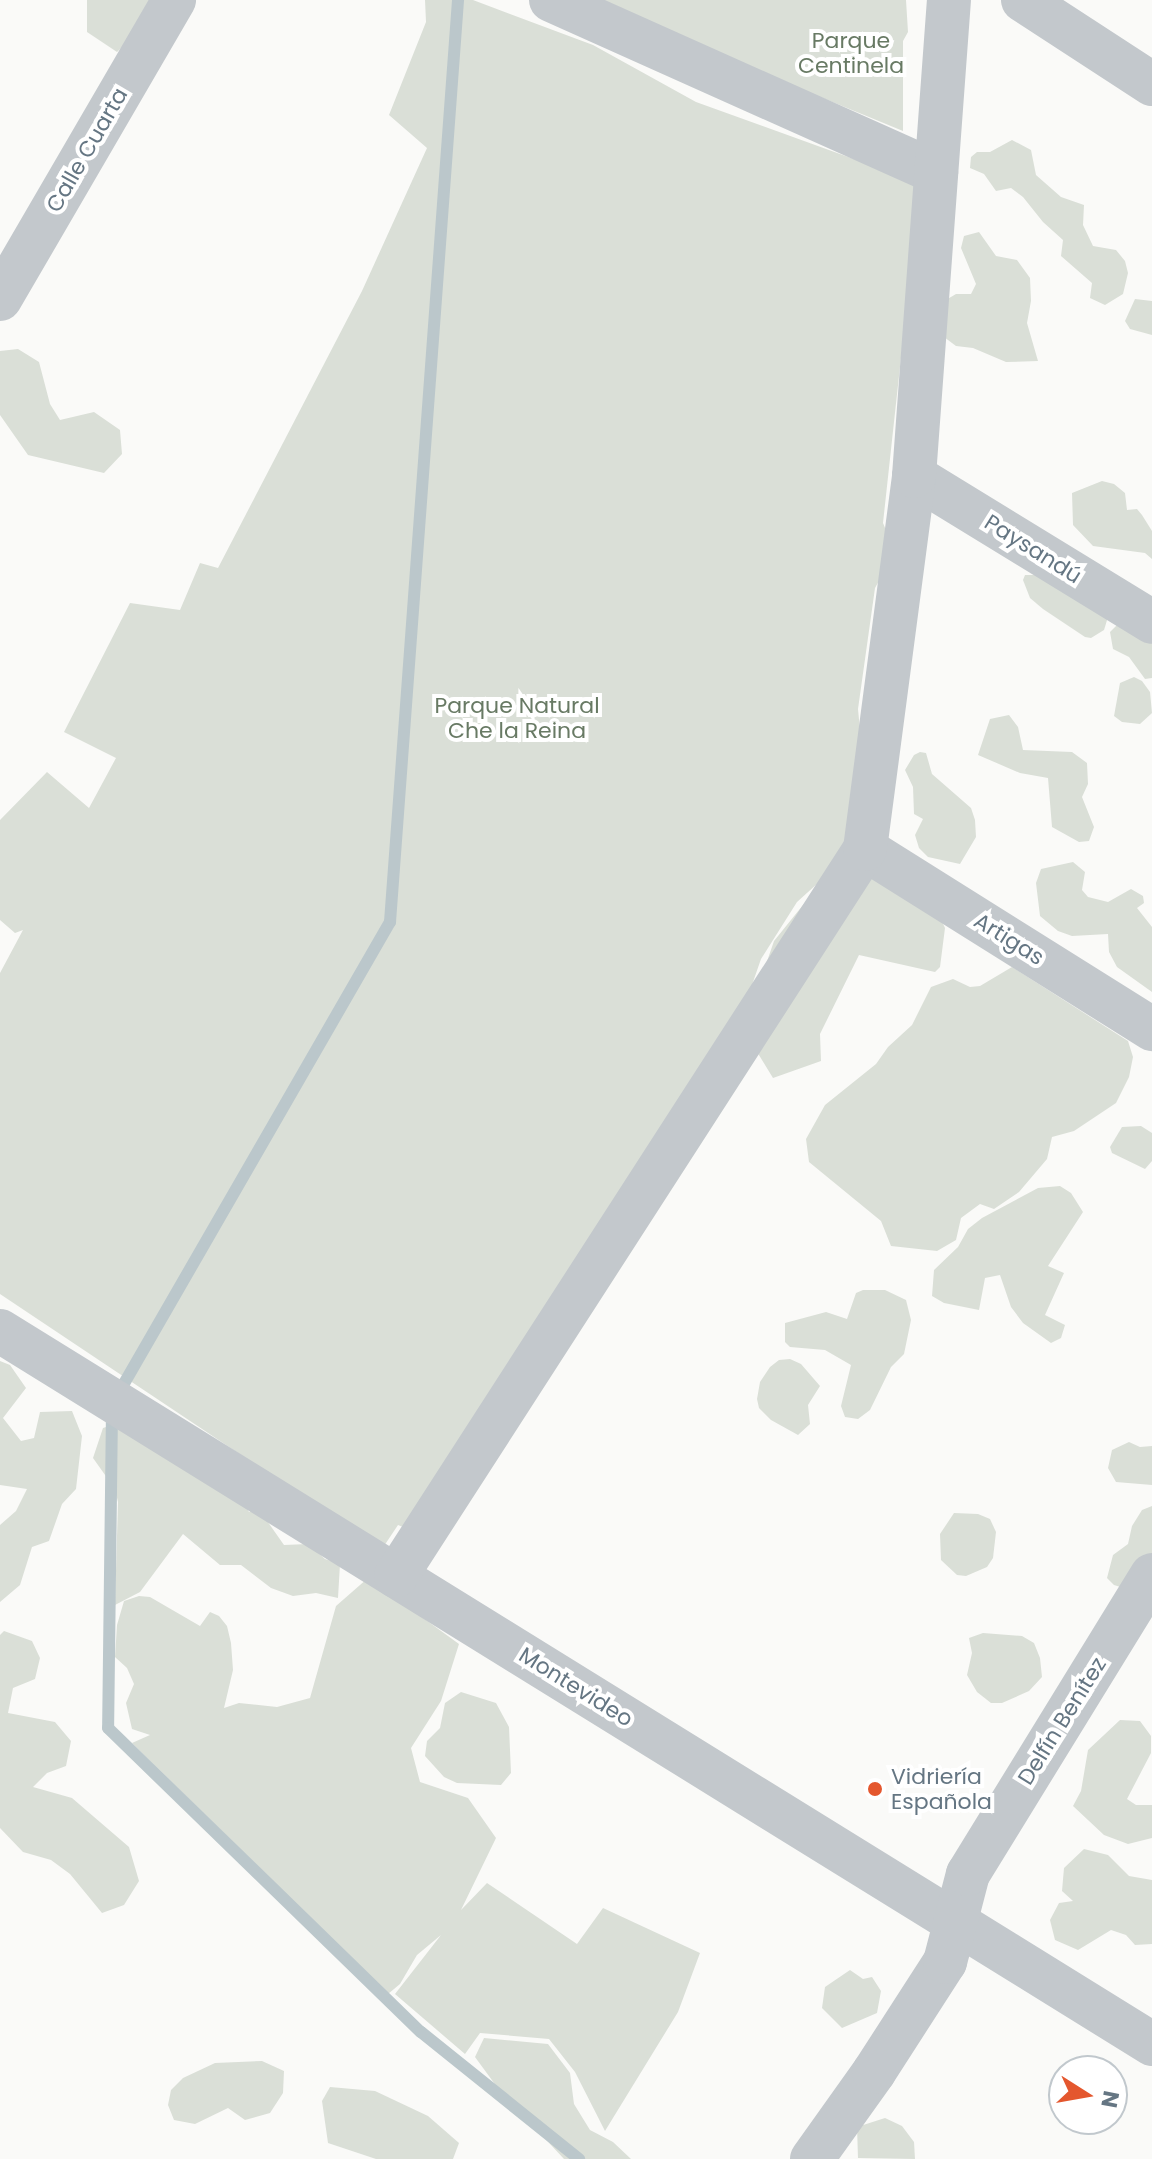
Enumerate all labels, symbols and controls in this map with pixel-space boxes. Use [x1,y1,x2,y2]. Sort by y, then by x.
park label: Parque Centinela [798,27,904,78]
street label: Calle Cuarta [41,83,133,217]
street label: Paysandú [980,509,1086,589]
park label: Parque Natural Che la Reina [434,692,600,744]
street label: Artigas [969,907,1049,971]
street label: Montevideo [514,1642,638,1732]
street label: Delfín Benítez [1012,1652,1112,1790]
place label: Vidriería Española [891,1763,992,1814]
marker: Vidriería Española [866,1780,884,1798]
north arrow [1048,2055,1128,2135]
text: N [1093,2088,1127,2110]

